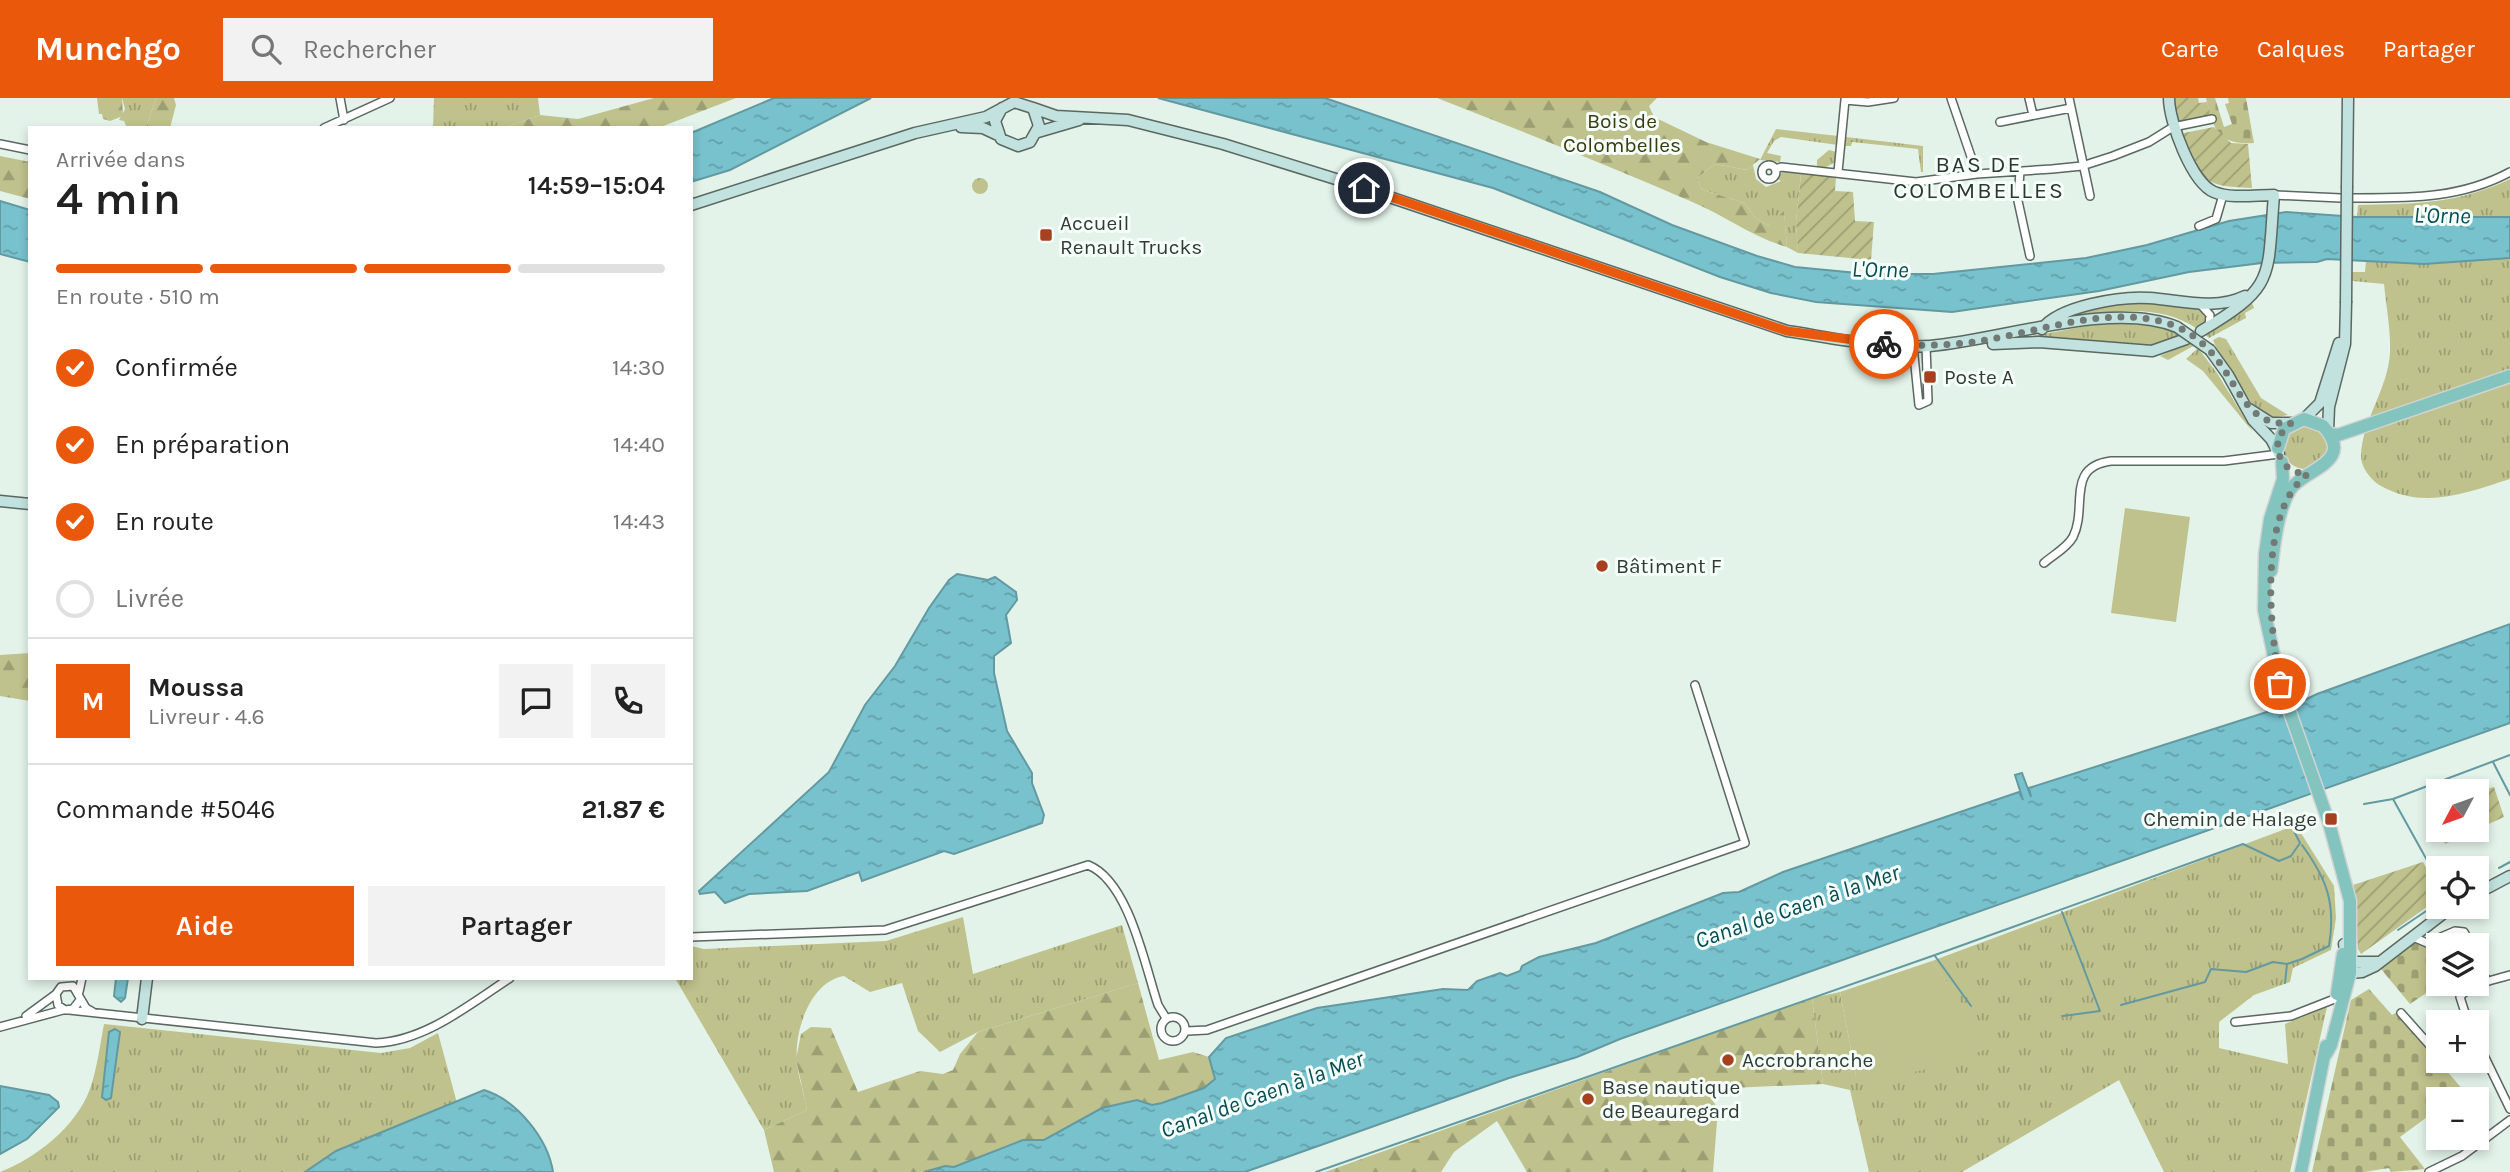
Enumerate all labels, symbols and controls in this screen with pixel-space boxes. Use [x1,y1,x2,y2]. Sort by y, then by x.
search box [223,18,713,81]
text: Munchgo [35,30,181,68]
icon: search [247,30,285,68]
text: Rechercher [303,34,436,65]
text: Carte [2161,35,2219,63]
text: Calques [2257,35,2345,63]
text: Partager [2383,35,2475,63]
park label: Bois de Colombelles [1563,109,1681,157]
text: Arrivée dans [56,146,186,173]
district label: BAS DE COLOMBELLES [1893,151,2065,204]
pin [1334,158,1394,218]
icon: home [1345,169,1383,207]
text: 14:59–15:04 [528,170,665,201]
text: 4 min [56,172,181,226]
water label: L'Orne [2413,202,2471,230]
place label: Accueil Renault Trucks [1060,211,1202,259]
marker: Accueil Renault Trucks [1038,227,1054,243]
water label: L'Orne [1851,256,1909,284]
text: En route · 510 m [56,283,220,310]
courier [1849,309,1919,379]
icon: bike [1865,325,1903,363]
icon: check [56,349,94,387]
text: Confirmée [115,352,238,383]
text: 14:30 [612,354,665,381]
place label: Poste A [1944,365,2014,389]
marker: Poste A [1922,369,1938,385]
icon: check [56,426,94,464]
text: En préparation [115,429,290,460]
text: 14:40 [613,431,665,458]
icon: check [56,503,94,541]
text: En route [115,506,214,537]
text: 14:43 [613,508,665,535]
place label: Bâtiment F [1616,554,1722,578]
marker: Bâtiment F [1594,558,1610,574]
text: Livrée [115,583,184,614]
pin [2250,654,2310,714]
button: chat [499,664,573,738]
button: phone [591,664,665,738]
icon: bag [2261,665,2299,703]
text: Moussa [148,672,244,703]
text: M [82,686,104,717]
text: Livreur · 4.6 [148,703,265,730]
north arrow [2426,779,2488,842]
map controls [2426,779,2489,1150]
text: Commande #5046 [56,794,276,825]
text: 21.87 € [582,794,665,825]
place label: Chemin de Halage [2143,807,2317,831]
marker: Chemin de Halage [2323,811,2339,827]
button: locate [2426,856,2489,919]
water label: Canal de Caen à la Mer [1691,858,1904,954]
button: Aide [56,886,354,966]
button: Partager [368,886,665,966]
button: layers [2426,933,2489,996]
button: + [2426,1010,2489,1073]
water label: Canal de Caen à la Mer [1157,1045,1368,1144]
place label: Accrobranche [1742,1048,1873,1072]
marker: Accrobranche [1720,1052,1736,1068]
place label: Base nautique de Beauregard [1602,1075,1740,1123]
button: − [2426,1087,2489,1150]
marker: Base nautique de Beauregard [1580,1091,1596,1107]

